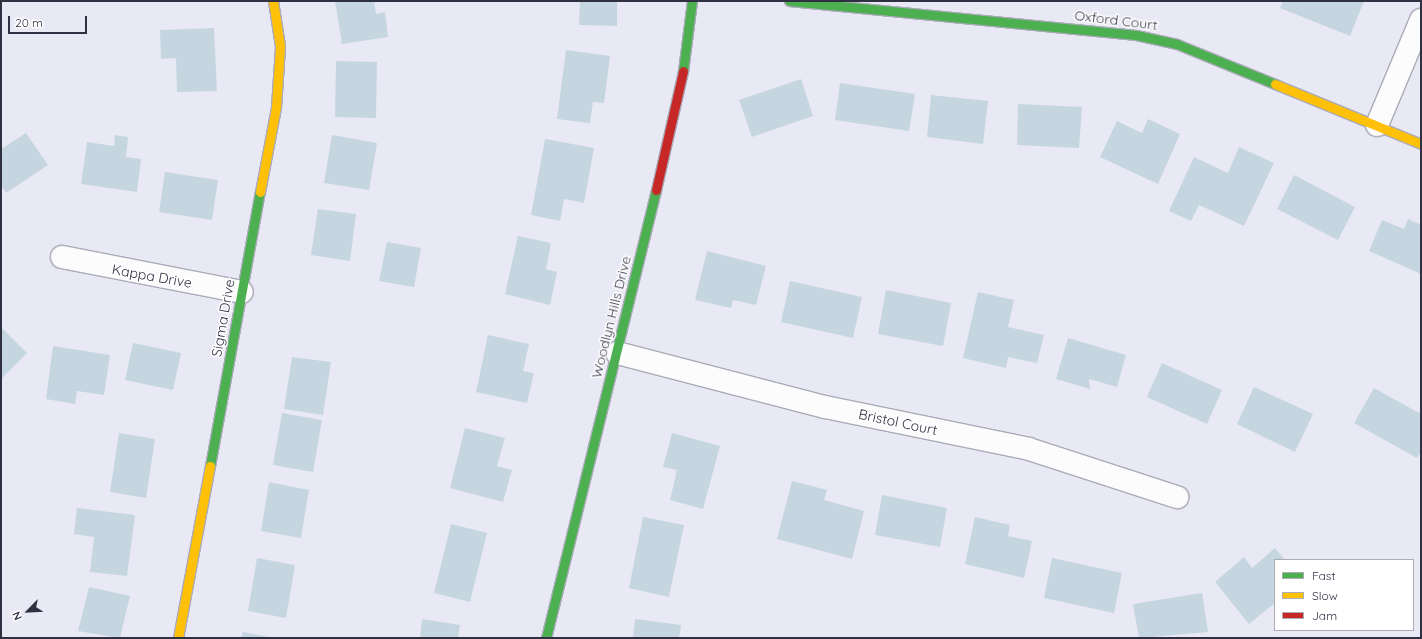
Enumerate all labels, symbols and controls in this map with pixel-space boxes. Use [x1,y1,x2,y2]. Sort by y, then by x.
street label: Oxford Court [1074,7,1158,33]
scale bar [10,8,89,34]
text: 20 m [15,15,43,30]
street label: Woodlyn Hills Drive [588,254,634,380]
street label: Kappa Drive [111,261,193,291]
street label: Sigma Drive [208,278,238,358]
street label: Bristol Court [857,405,939,439]
legend [1274,559,1414,631]
text: Fast [1312,568,1336,583]
text: Slow [1312,588,1338,603]
north arrow [8,591,48,631]
text: Jam [1312,608,1337,623]
text: N [9,609,25,622]

